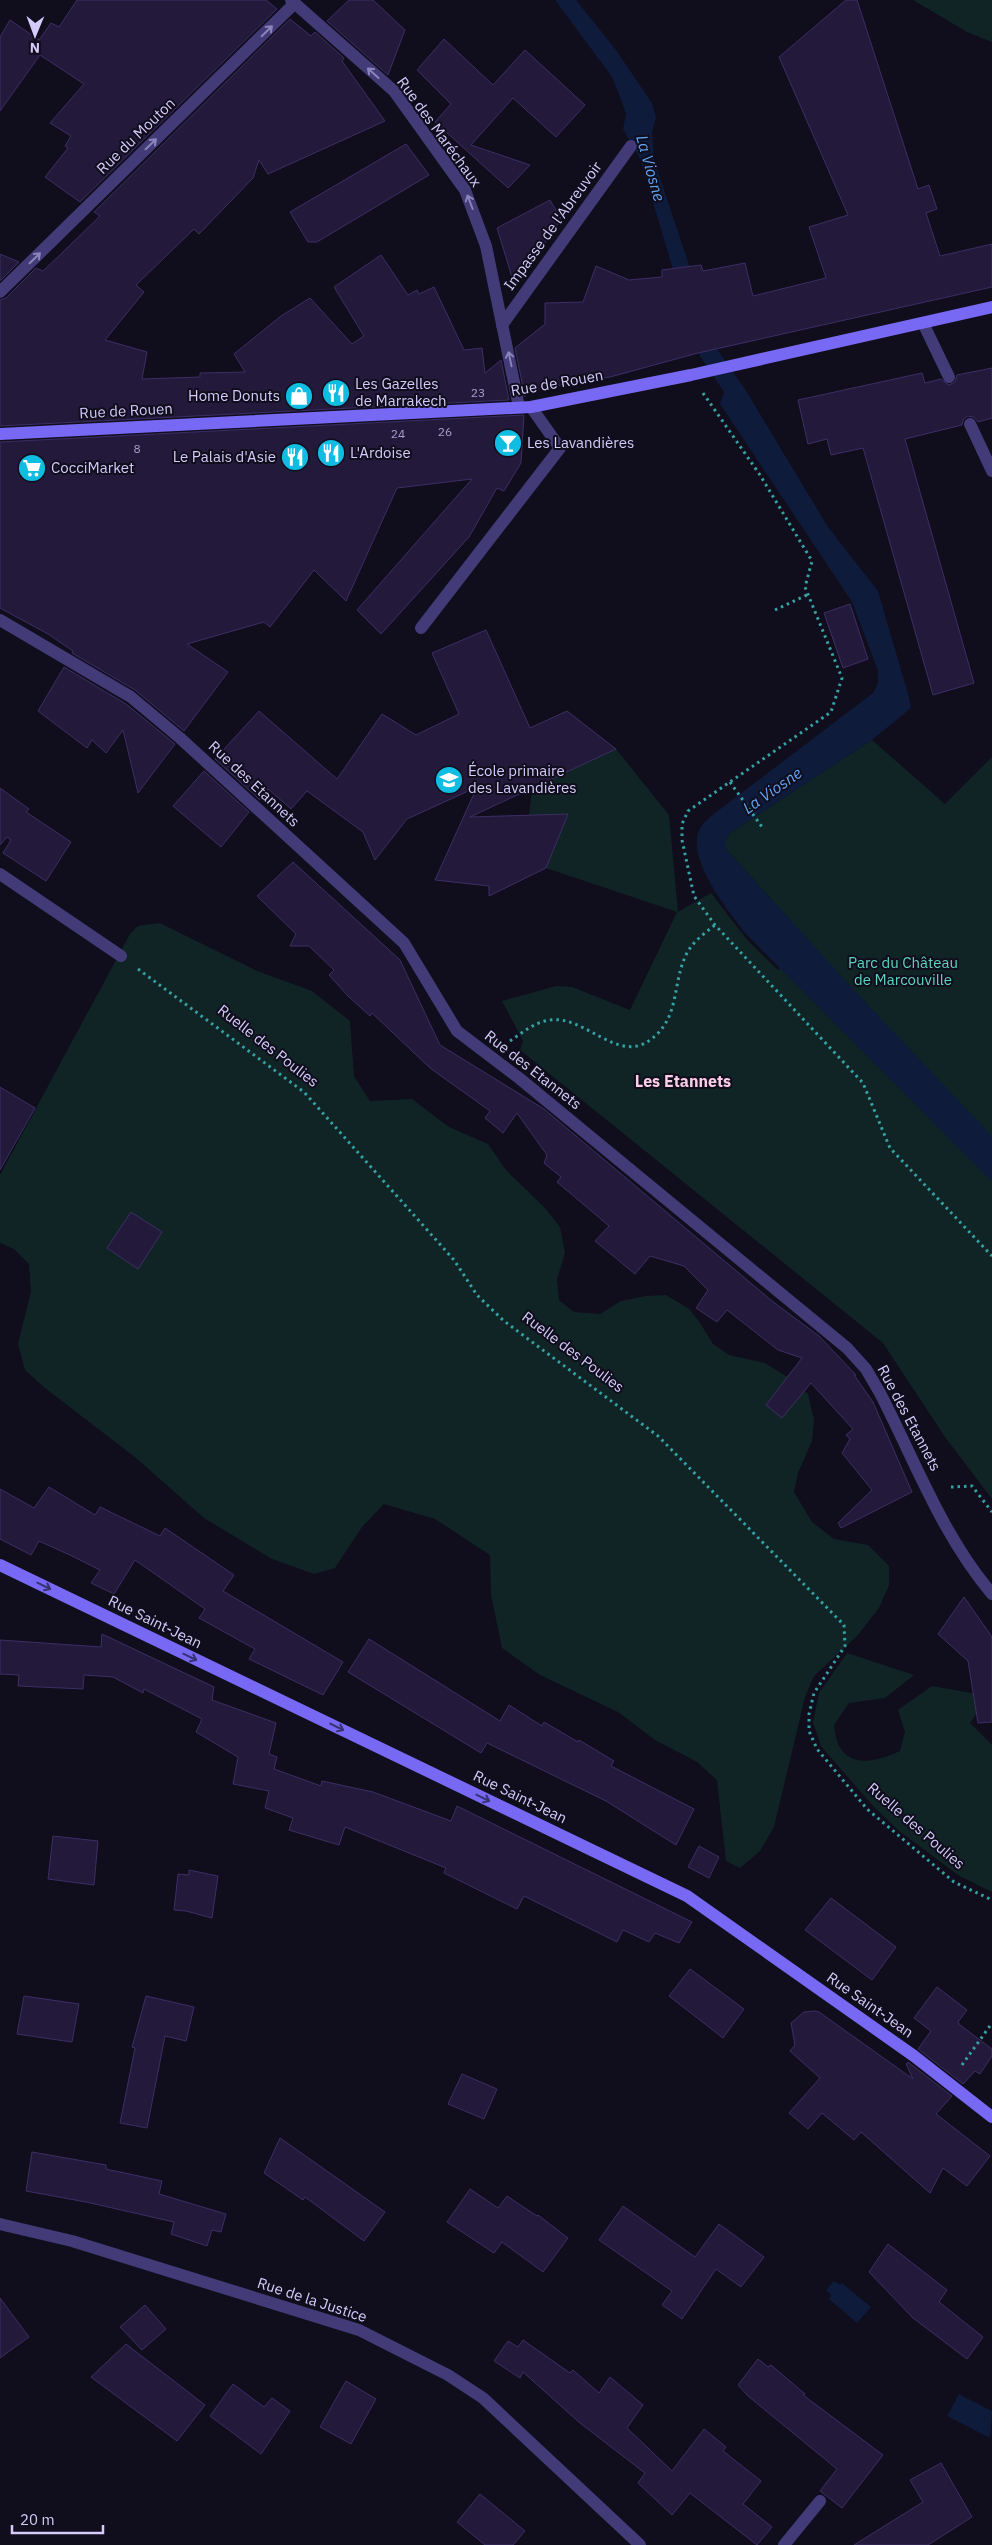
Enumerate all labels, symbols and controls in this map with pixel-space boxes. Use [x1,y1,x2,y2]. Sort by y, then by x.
north arrow [10,10,60,60]
one-way arrow [261,24,273,37]
text: N [30,39,40,57]
one-way arrow [367,67,380,79]
street label: Rue des Maréchaux [393,73,486,191]
street label: Rue du Mouton [92,93,179,178]
water label: La Viosne [632,133,670,203]
one-way arrow [145,138,157,150]
street label: Impasse de l'Abreuvoir [499,157,606,294]
one-way arrow [464,195,474,210]
one-way arrow [29,252,41,264]
one-way arrow [504,352,514,368]
street label: Rue de Rouen [509,365,605,400]
place label: Les Gazelles de Marrakech [355,374,447,410]
restaurant icon: Les Gazelles de Marrakech [321,378,351,408]
shop icon: Home Donuts [284,381,314,411]
house number: 23 [471,385,485,400]
place label: Home Donuts [188,386,280,405]
street label: Rue de Rouen [79,399,173,422]
house number: 26 [438,424,452,439]
house number: 24 [391,426,405,441]
bar icon: Les Lavandières [493,428,523,458]
place label: Les Lavandières [527,433,634,452]
restaurant icon: L'Ardoise [316,438,346,468]
house number: 8 [133,441,141,456]
restaurant icon: Le Palais d'Asie [280,442,310,472]
place label: L'Ardoise [350,443,411,462]
place label: Le Palais d'Asie [173,447,276,466]
supermarket icon: CocciMarket [17,453,47,483]
place label: CocciMarket [51,458,134,477]
street label: Rue des Etannets [205,737,304,831]
place label: École primaire des Lavandières [468,761,577,797]
water label: La Viosne [738,762,806,818]
school or university icon: École primaire des Lavandières [434,765,464,795]
park label: Parc du Château de Marcouville [848,953,958,989]
street label: Ruelle des Poulies [214,1000,323,1091]
street label: Rue des Etannets [481,1026,585,1113]
district label: Les Etannets [635,1071,731,1091]
street label: Ruelle des Poulies [518,1307,628,1396]
street label: Rue des Etannets [873,1361,945,1474]
one-way arrow [36,1582,51,1591]
street label: Rue Saint-Jean [105,1591,205,1652]
one-way arrow [182,1652,197,1662]
one-way arrow [329,1723,344,1732]
street label: Rue Saint-Jean [470,1766,570,1827]
street label: Ruelle des Poulies [864,1778,969,1873]
one-way arrow [475,1793,490,1803]
street label: Rue Saint-Jean [823,1968,917,2042]
street label: Rue de la Justice [255,2273,369,2326]
scale bar [12,2502,104,2534]
text: 20 m [20,2510,55,2529]

